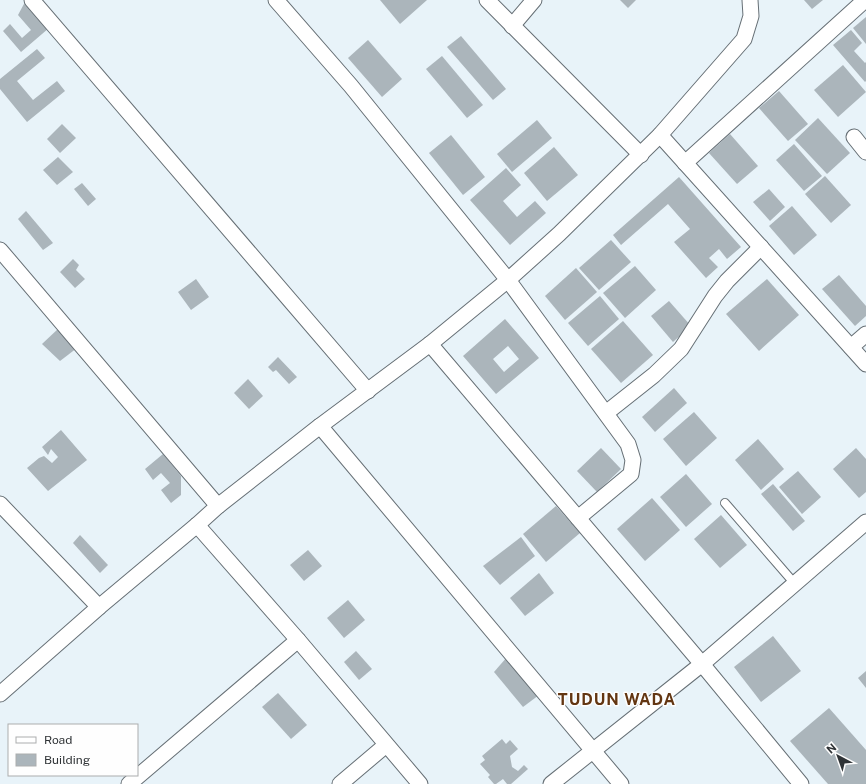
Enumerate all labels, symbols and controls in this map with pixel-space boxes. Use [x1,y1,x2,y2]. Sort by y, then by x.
district label: TUDUN WADA [558,690,676,709]
legend [8,724,138,776]
text: Road [44,733,72,747]
north arrow [818,736,858,776]
text: N [824,741,839,756]
text: Building [44,753,90,767]

